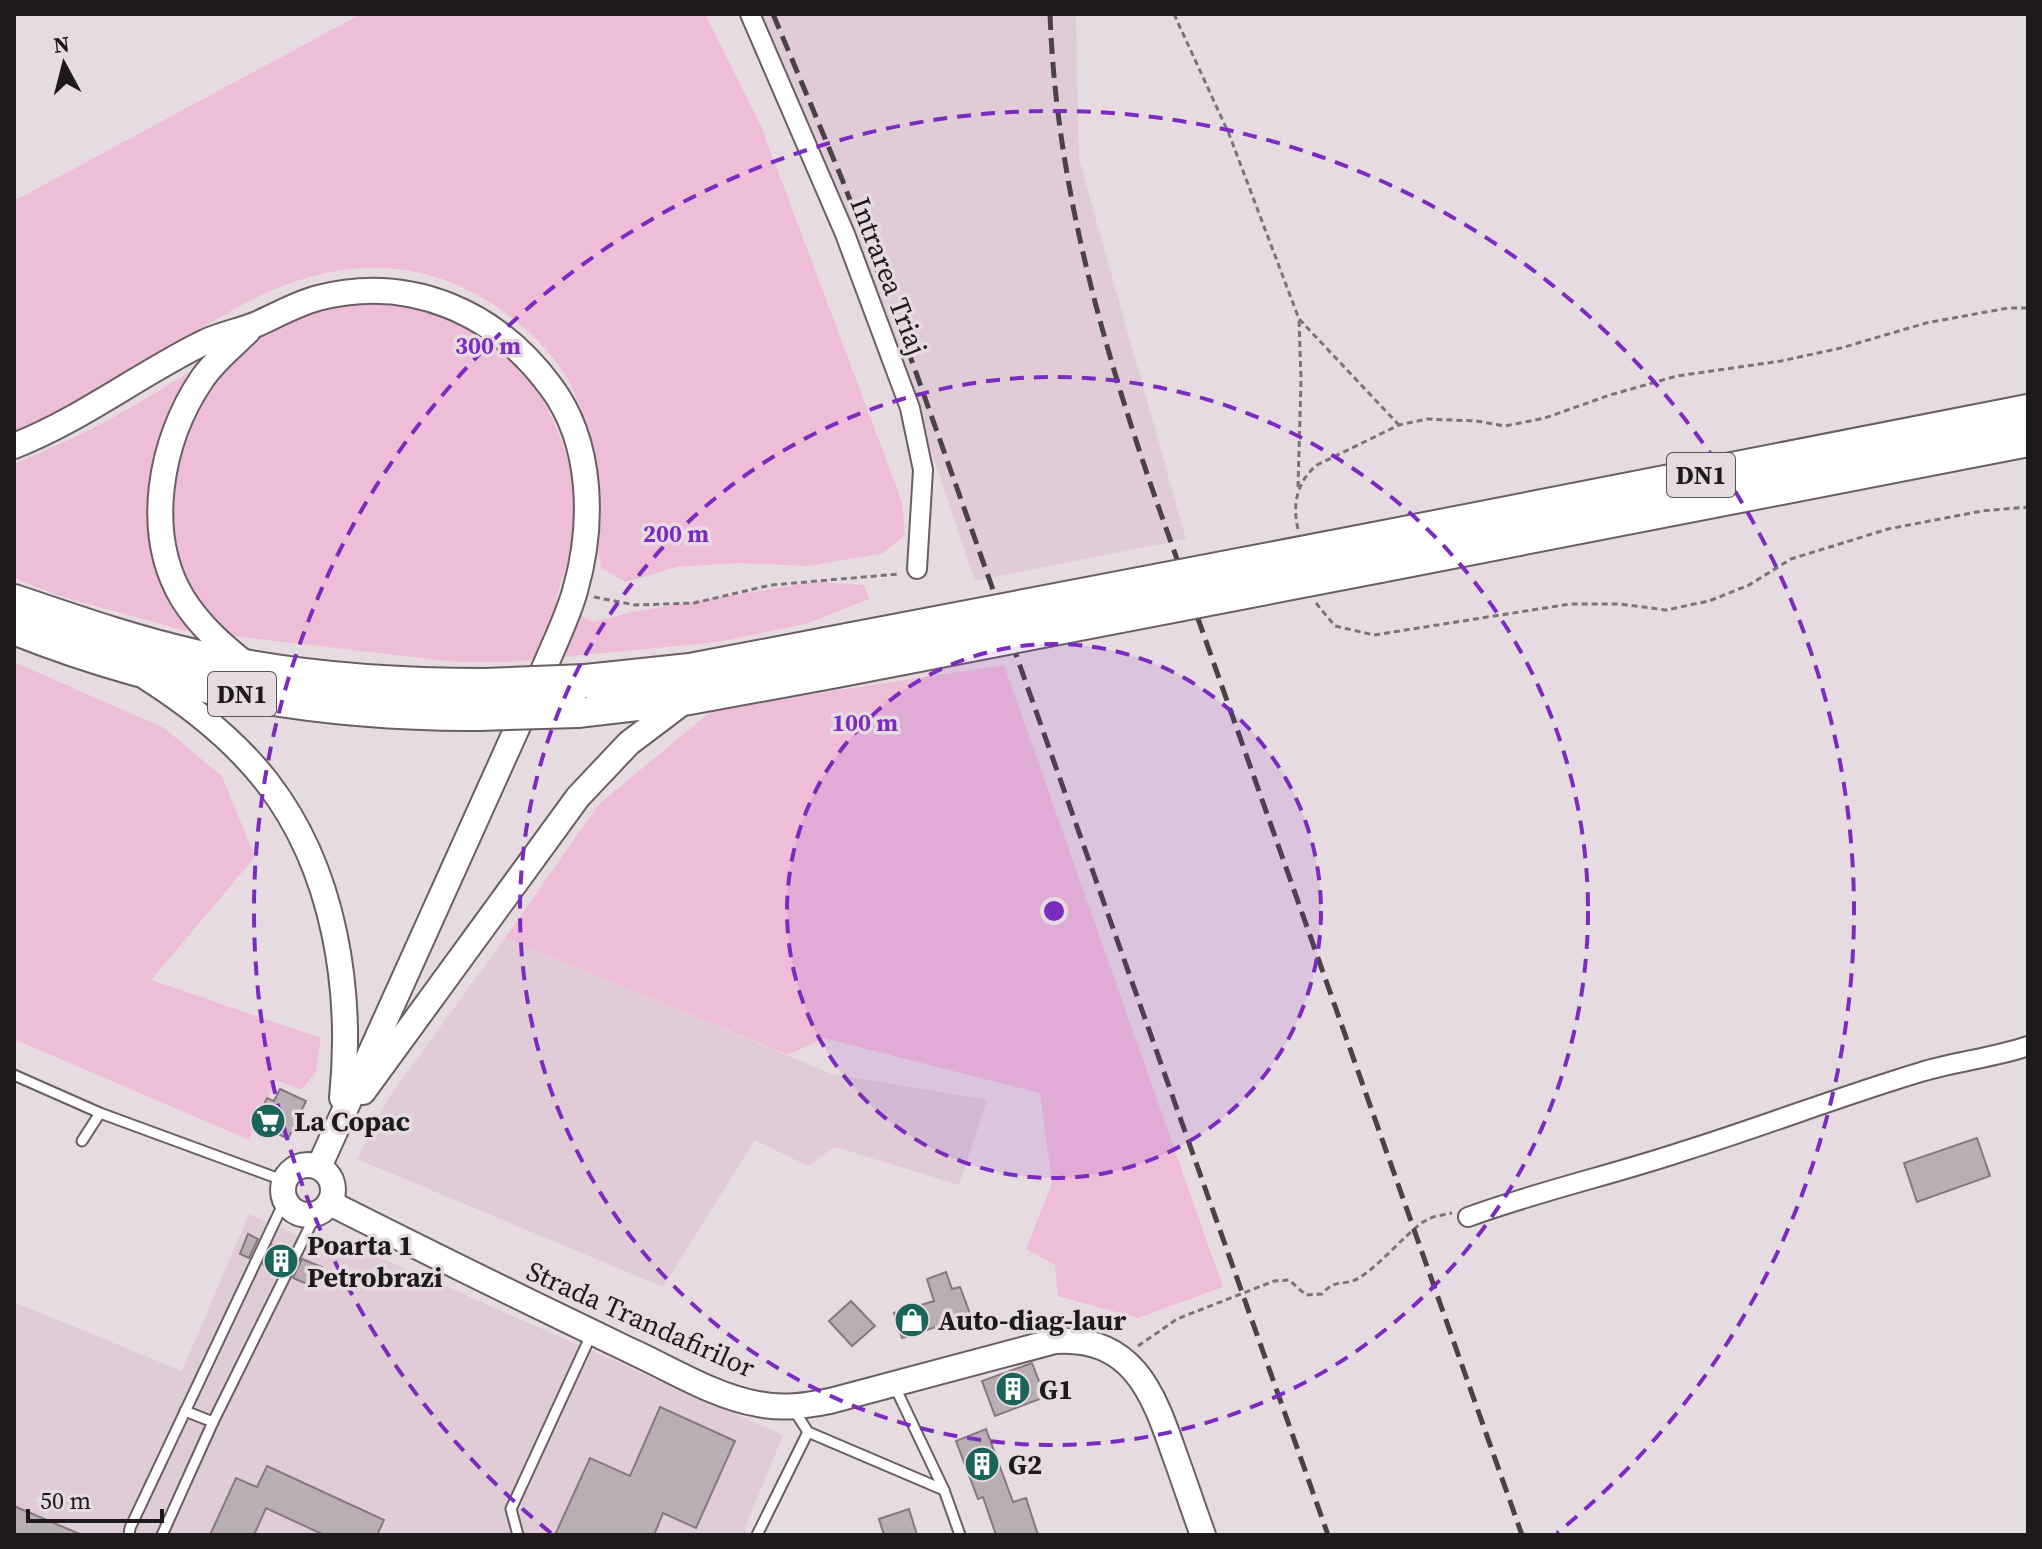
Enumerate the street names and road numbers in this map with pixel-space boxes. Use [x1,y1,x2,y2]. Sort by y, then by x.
street label: Intrarea Triaj [842,192,936,360]
road number: DN1 [1667,453,1735,497]
road number: DN1 [208,672,276,716]
street label: Strada Trandafirilor [521,1252,761,1386]

